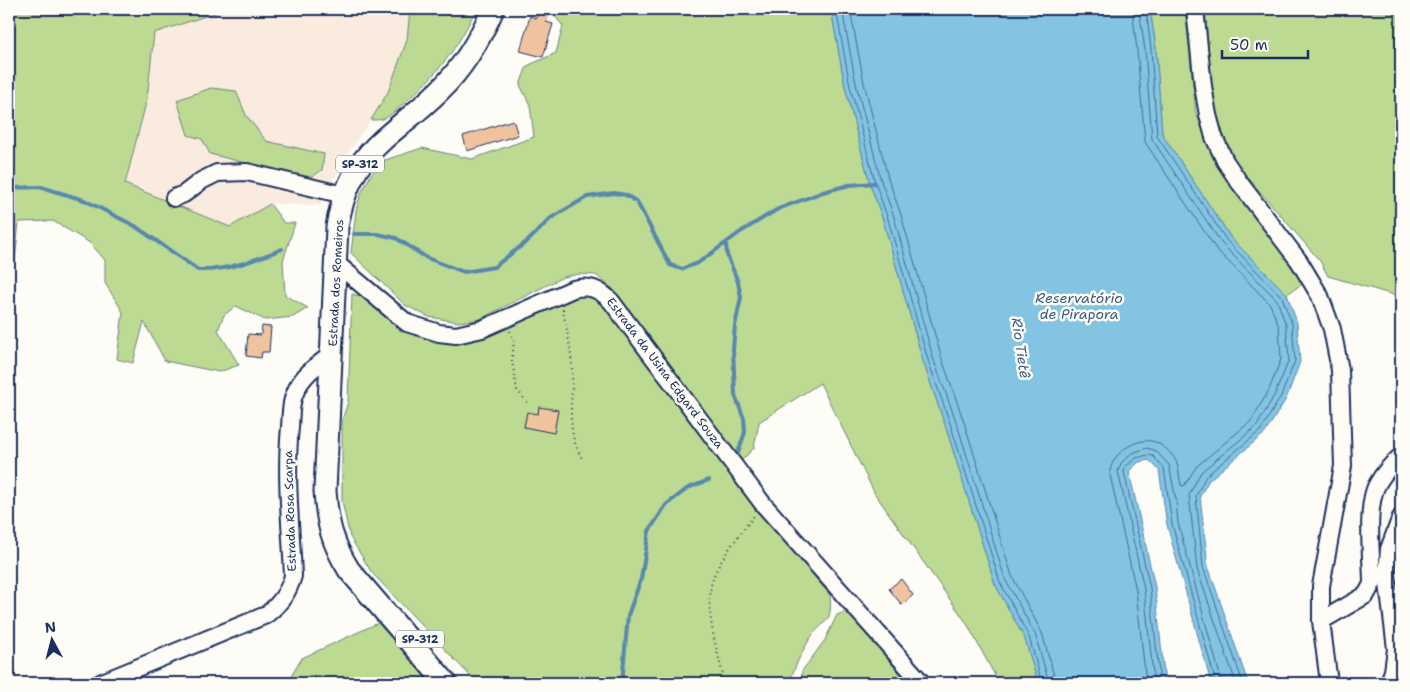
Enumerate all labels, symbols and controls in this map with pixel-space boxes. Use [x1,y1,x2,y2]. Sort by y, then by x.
scale bar [1222,28,1309,60]
text: 50 m [1230,35,1268,55]
road number: SP-312 [336,156,384,172]
street label: Estrada dos Romeiros [325,219,347,347]
water label: Reservatório de Pirapora [1035,289,1123,323]
street label: Estrada da Usina Edgard Souza [603,294,727,452]
water label: Rio Tietê [1008,317,1034,379]
street label: Estrada Rosa Scarpa [280,450,300,572]
north arrow [28,614,78,664]
text: N [44,617,57,637]
road number: SP-312 [396,630,444,648]

